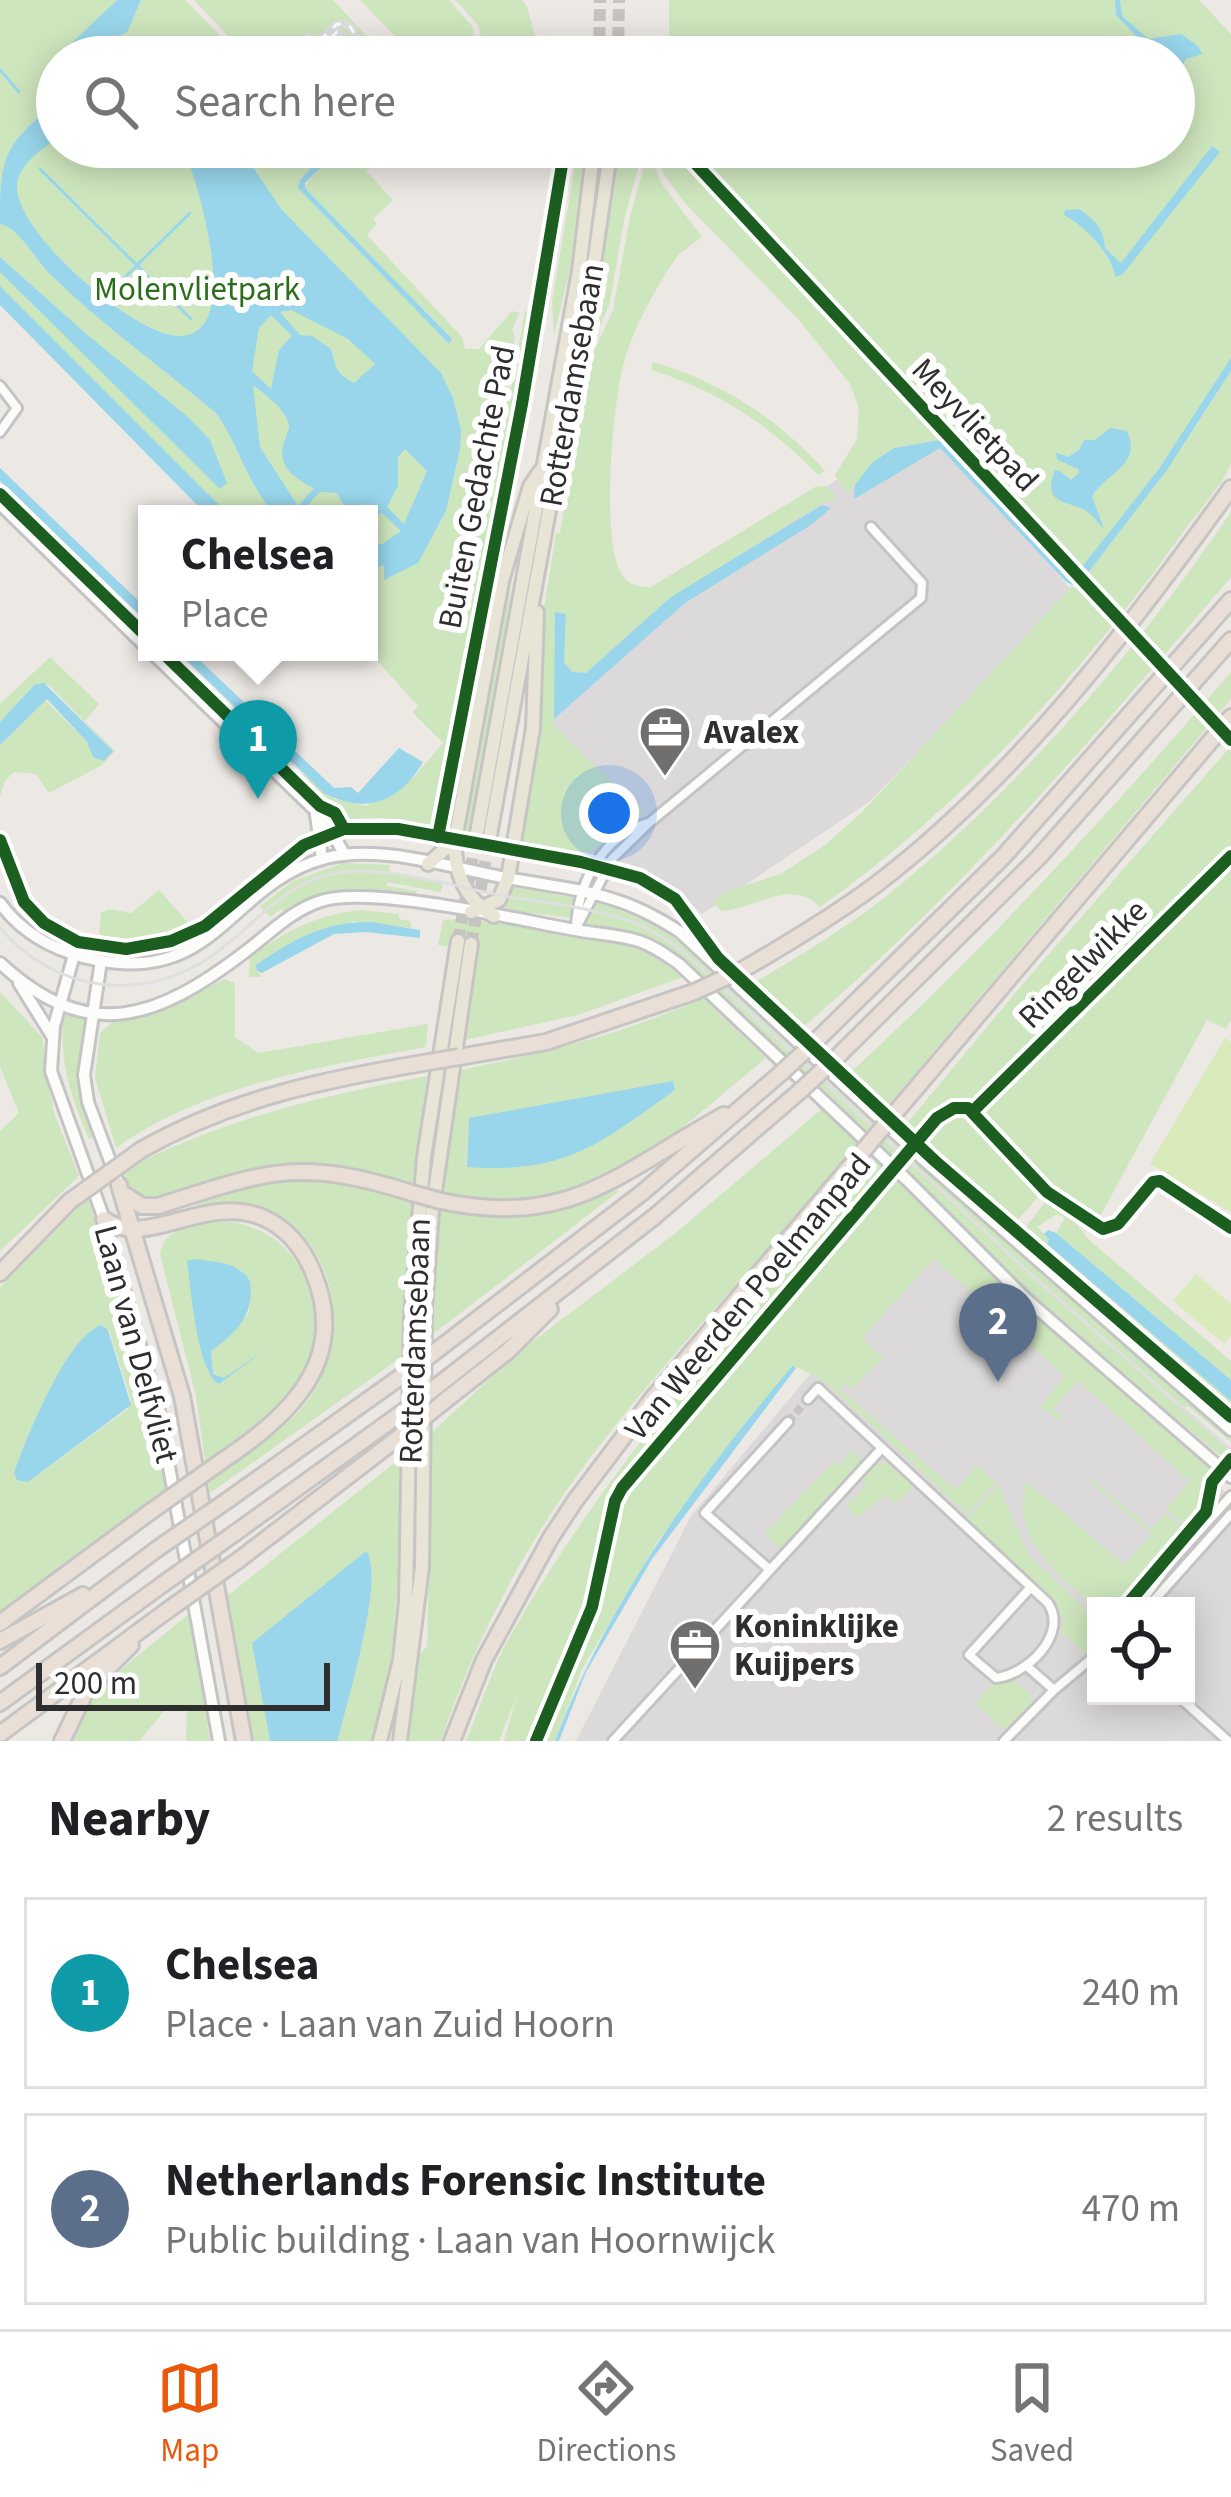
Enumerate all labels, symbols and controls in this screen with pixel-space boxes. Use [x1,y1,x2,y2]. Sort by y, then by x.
search box [36,36,1195,168]
icon: search [78,69,144,135]
text: Search here [174,70,396,134]
street label: Rotterdamsebaan [527,260,617,510]
park label: Molenvlietpark [94,266,301,313]
street label: Buiten Gedachte Pad [426,341,528,633]
street label: Meyvlietpad [901,348,1049,502]
popup [138,505,378,661]
text: Chelsea [181,523,335,587]
text: Place [181,587,269,643]
pin: 1 [219,700,297,799]
office icon: Avalex [637,704,693,778]
place label: Avalex [703,709,799,756]
your location [579,783,639,843]
street label: Ringelwikke [1008,889,1158,1039]
street label: Van Weerden Poelmanpad [614,1143,882,1451]
street label: Rotterdamsebaan [387,1217,443,1465]
street label: Laan van Delfvliet [82,1220,190,1468]
pin: 2 [959,1283,1037,1382]
map controls [1087,1597,1195,1705]
button: locate [1087,1597,1195,1705]
place label: Koninklijke Kuijpers [734,1603,899,1688]
office icon: Koninklijke Kuijpers [667,1617,723,1691]
scale bar [36,1657,330,1710]
text: 200 m [54,1660,137,1707]
text: Nearby [48,1783,210,1855]
text: 2 results [1047,1791,1183,1847]
text: Chelsea [165,1933,320,1997]
text: 1 [80,1965,100,2021]
text: 240 m [1082,1965,1180,2021]
text: Place · Laan van Zuid Hoorn [165,1997,615,2053]
text: Netherlands Forensic Institute [165,2149,766,2213]
text: 2 [80,2181,100,2237]
text: 470 m [1082,2181,1180,2237]
text: Public building · Laan van Hoornwijck [165,2213,775,2269]
tab: Map [157,2355,223,2474]
tab: Directions [537,2355,676,2474]
tab: Saved [990,2355,1074,2474]

